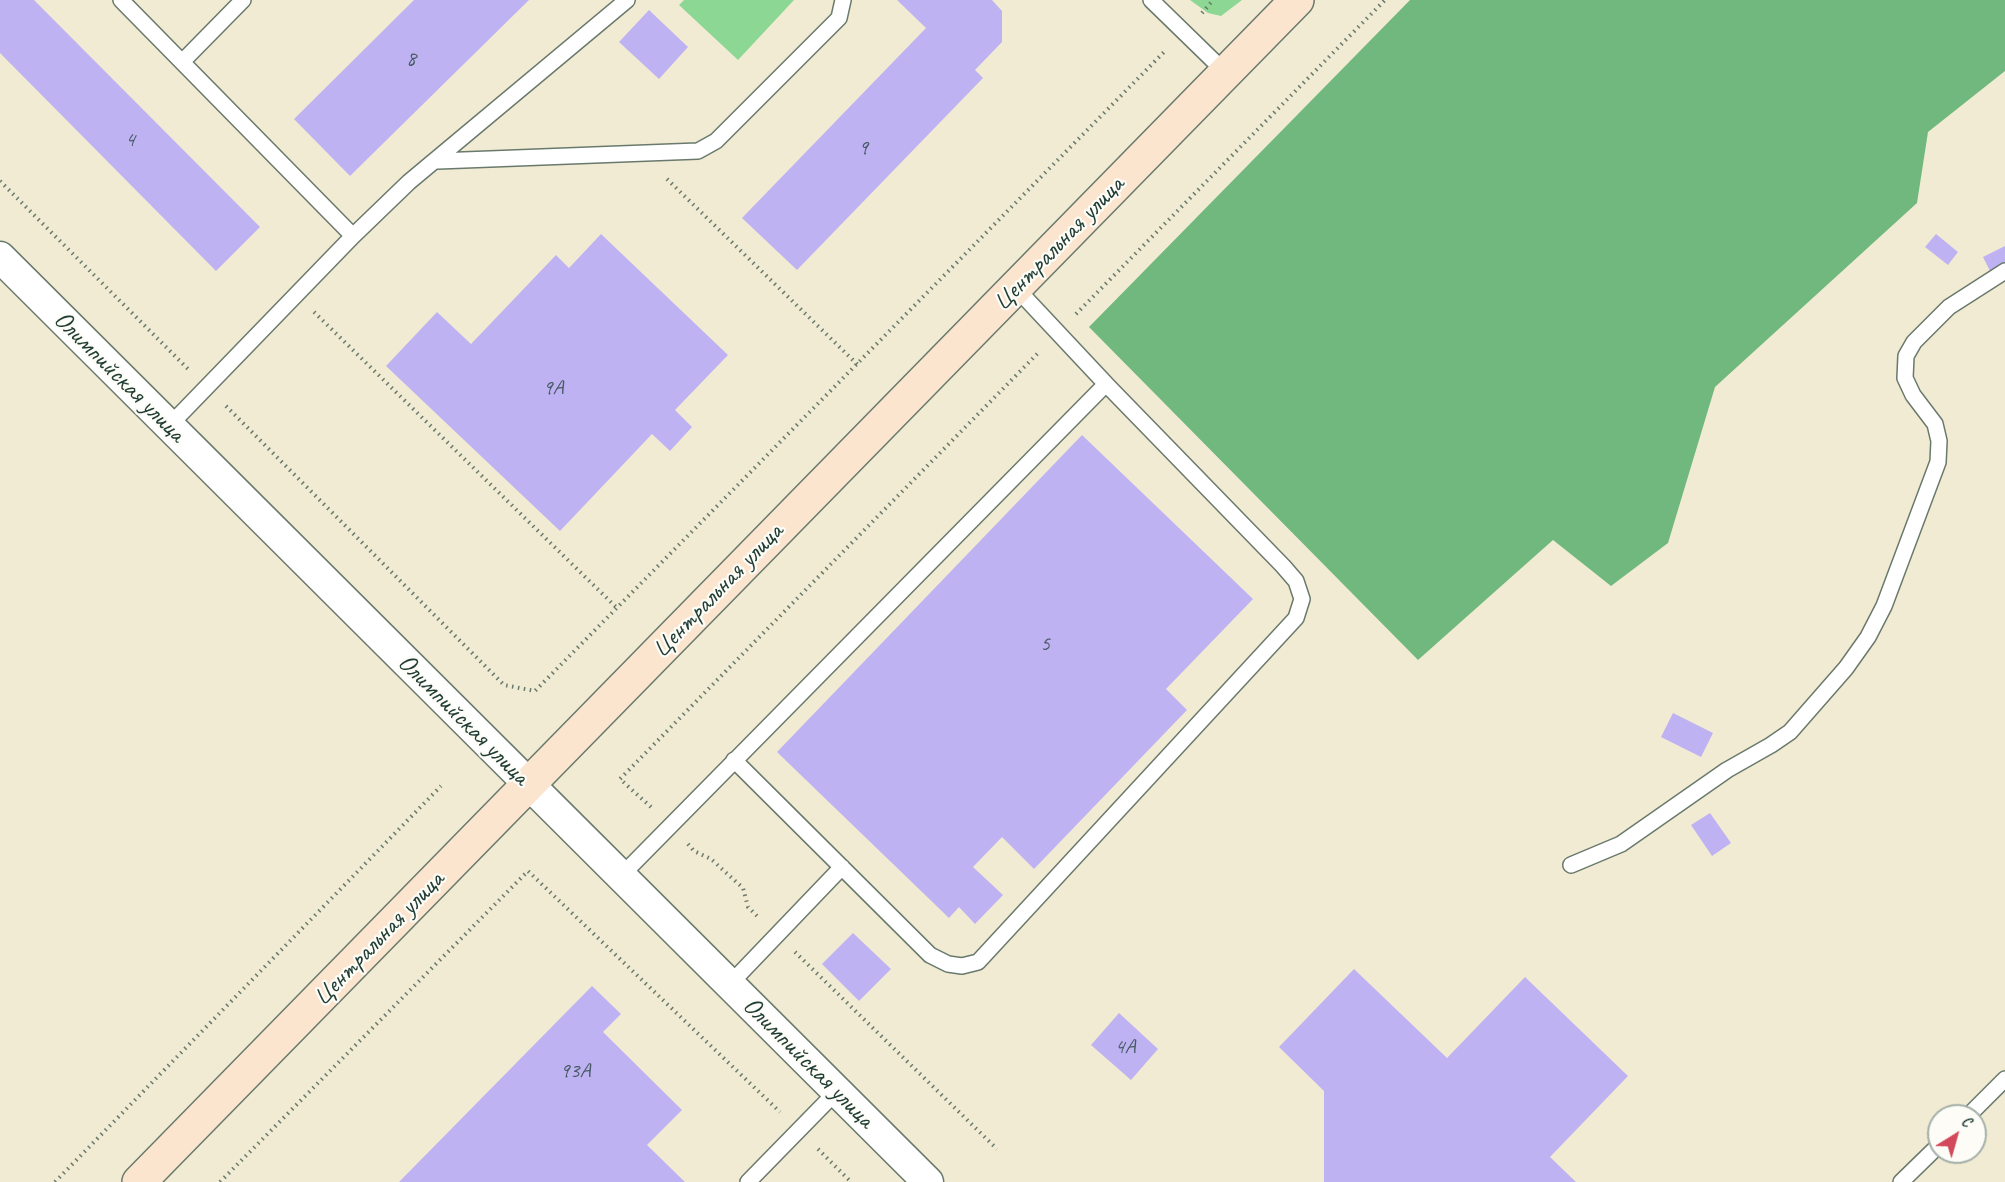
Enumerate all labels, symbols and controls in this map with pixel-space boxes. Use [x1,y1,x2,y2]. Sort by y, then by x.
house number: 8 [406,46,416,72]
house number: 4 [125,127,135,153]
house number: 9 [858,135,868,161]
street label: Центральная улица [987,170,1131,318]
street label: Олимпийская улица [47,305,191,449]
house number: 9А [543,375,563,401]
street label: Центральная улица [646,517,790,665]
house number: 5 [1040,631,1050,657]
street label: Олимпийская улица [391,648,535,792]
street label: Центральная улица [307,865,451,1013]
street label: Олимпийская улица [736,991,880,1135]
house number: 4А [1115,1034,1135,1060]
house number: 93А [560,1058,590,1084]
north arrow [1927,1104,1987,1164]
text: С [1957,1111,1976,1132]

